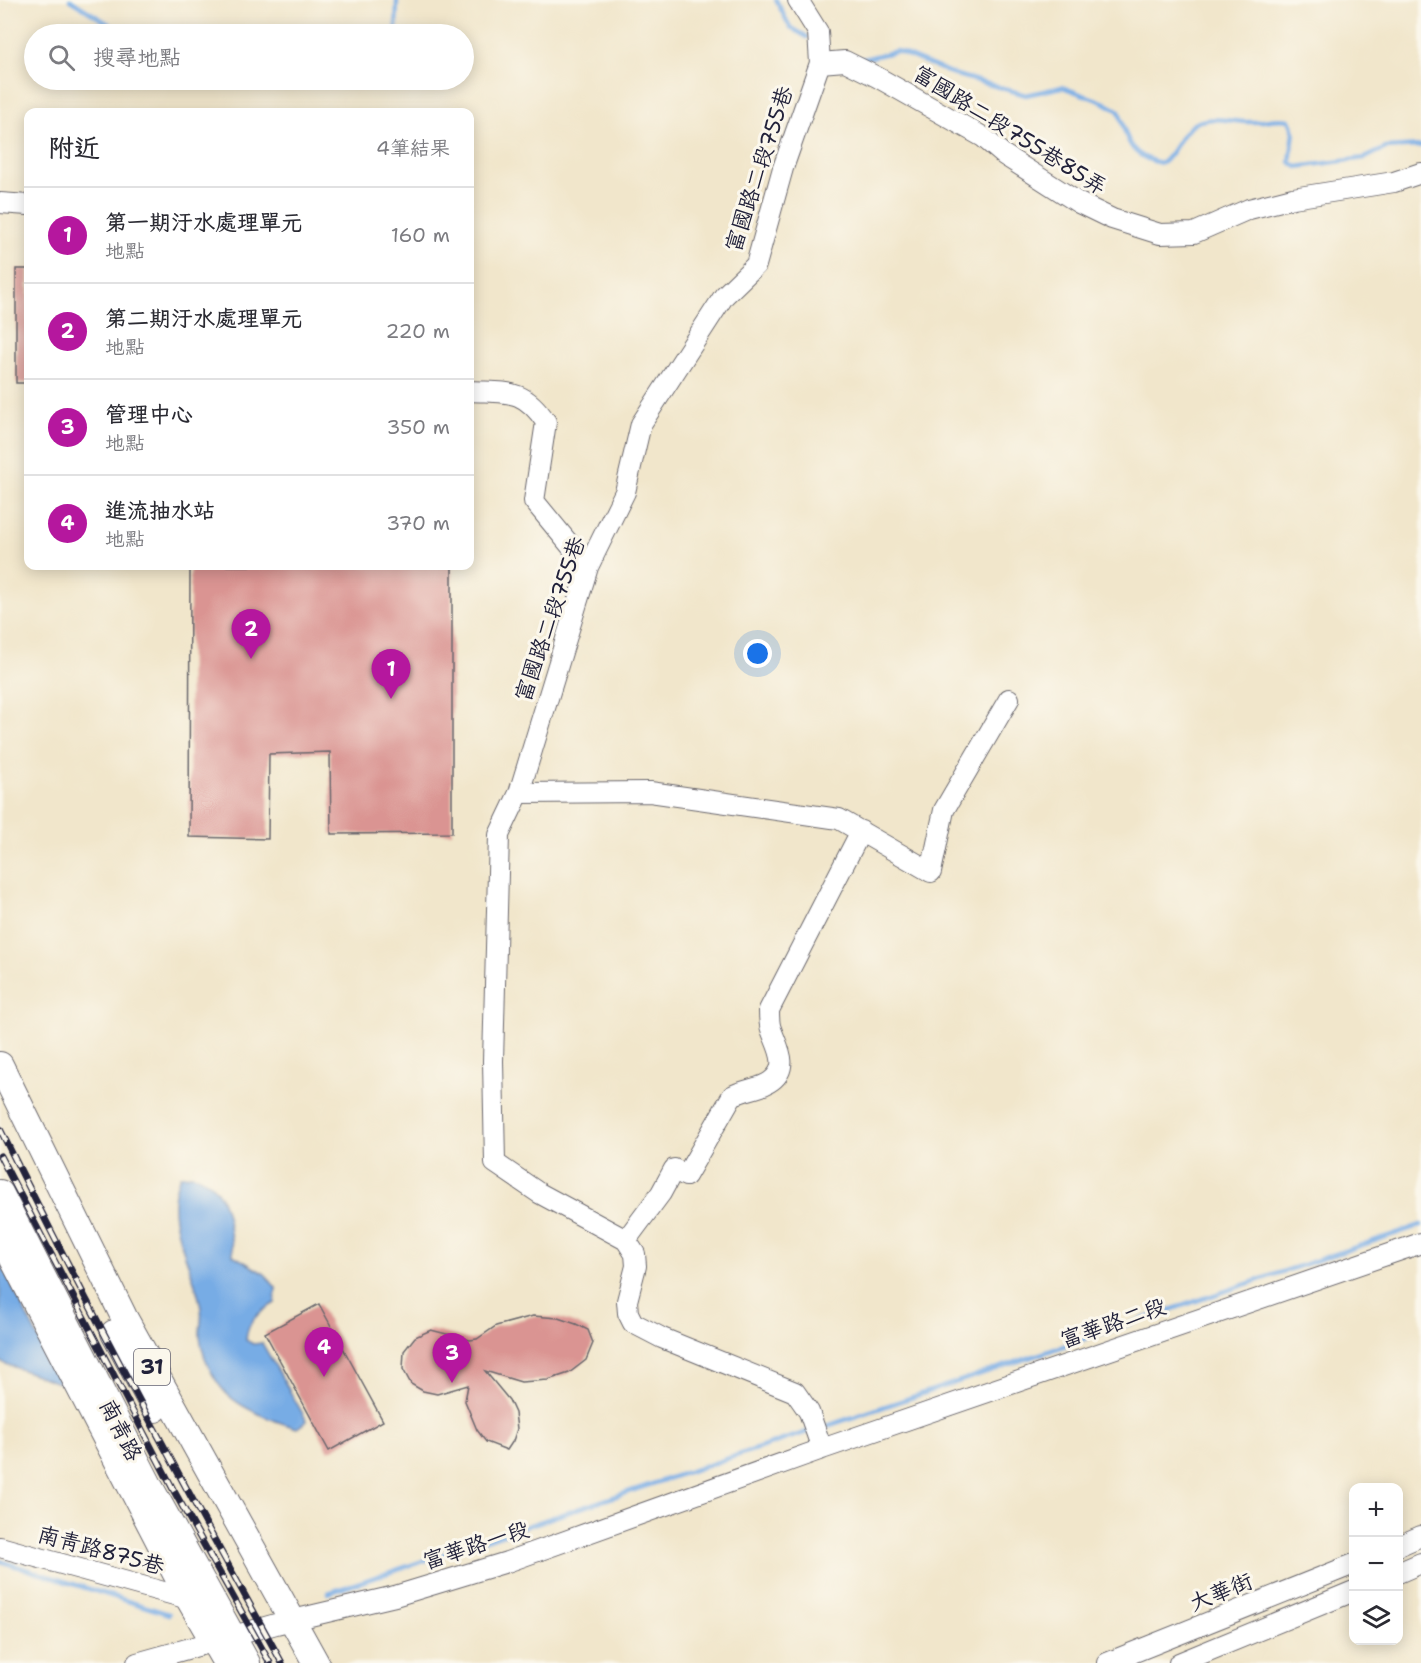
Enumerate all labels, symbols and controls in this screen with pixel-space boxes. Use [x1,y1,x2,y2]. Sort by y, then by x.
search box [24,24,474,90]
icon: search [45,41,78,74]
text: 搜尋地點 [93,43,181,72]
street label: 富國路二段755巷85弄 [908,59,1112,201]
street label: 富國路二段755巷 [719,82,799,256]
text: 附近 [48,130,100,165]
text: 4筆結果 [376,135,450,161]
text: 第一期汙水處理單元 [105,208,303,237]
text: 1 [63,222,72,248]
text: 160 m [391,222,450,248]
text: 地點 [105,238,145,264]
text: 第二期汙水處理單元 [105,304,303,333]
text: 2 [61,318,75,344]
text: 220 m [386,318,450,344]
text: 地點 [105,334,145,360]
text: 管理中心 [105,400,193,429]
text: 3 [61,414,75,440]
text: 350 m [386,414,450,440]
text: 地點 [105,430,145,456]
text: 進流抽水站 [105,496,215,525]
text: 4 [61,510,75,536]
text: 370 m [386,510,450,536]
text: 地點 [105,526,145,552]
street label: 富國路二段755巷 [508,533,592,705]
pin: 2 [232,610,270,659]
your location [743,639,772,668]
pin: 1 [372,650,410,699]
street label: 富華路二段 [1056,1291,1170,1355]
pin: 4 [304,1328,344,1377]
pin: 3 [432,1334,472,1383]
road number: 31 [134,1349,170,1385]
street label: 南青路 [93,1394,149,1466]
map controls [1349,1483,1403,1645]
button: + [1349,1483,1403,1537]
street label: 富華路一段 [419,1514,533,1576]
street label: 南青路875巷 [34,1519,168,1581]
button: − [1349,1537,1403,1591]
street label: 大華街 [1185,1566,1257,1618]
button: layers [1349,1591,1403,1645]

